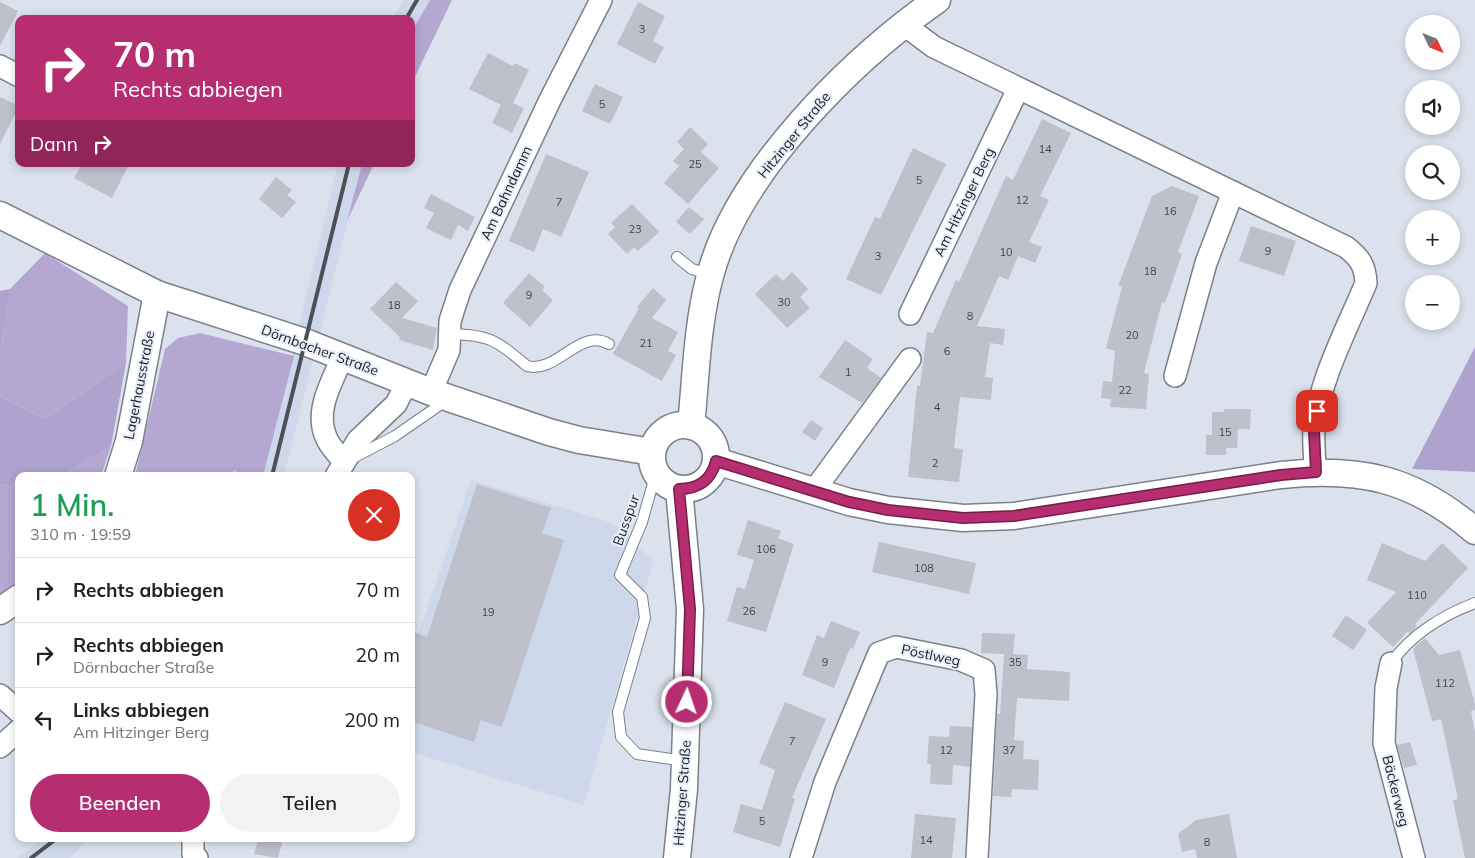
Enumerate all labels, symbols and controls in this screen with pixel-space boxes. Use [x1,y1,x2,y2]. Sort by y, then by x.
north arrow [1405,15,1460,70]
map controls [1405,15,1460,330]
house number: 3 [639,22,645,36]
text: 70 m [113,32,196,76]
icon: right [30,35,95,100]
text: Rechts abbiegen [113,75,283,103]
button: sound [1405,80,1460,135]
street label: Hitzinger Straße [754,88,834,182]
house number: 5 [599,97,606,111]
icon: right [88,130,116,158]
text: Dann [30,132,78,156]
house number: 14 [1038,142,1052,156]
street label: Am Bahndamm [476,143,536,243]
street label: Am Hitzinger Berg [930,144,998,260]
button: search [1405,145,1460,200]
house number: 25 [688,157,702,171]
house number: 5 [916,173,923,187]
house number: 12 [1015,193,1029,207]
house number: 7 [556,195,562,209]
house number: 16 [1163,204,1177,218]
button: + [1405,210,1460,265]
house number: 23 [628,222,642,236]
house number: 9 [1265,244,1271,258]
house number: 10 [999,245,1013,259]
house number: 3 [875,249,881,263]
house number: 18 [1143,264,1157,278]
button: − [1405,275,1460,330]
house number: 9 [526,288,532,302]
house number: 30 [777,295,791,309]
house number: 18 [387,298,401,312]
house number: 8 [967,309,974,323]
street label: Dörnbacher Straße [259,320,381,380]
house number: 20 [1125,328,1139,342]
street label: Lagerhausstraße [120,329,158,441]
house number: 21 [639,336,653,350]
house number: 6 [944,344,951,358]
house number: 1 [845,365,851,379]
house number: 22 [1118,383,1132,397]
pin [1296,390,1338,432]
icon: arrive [1303,397,1331,425]
house number: 4 [934,400,941,414]
house number: 15 [1218,425,1232,439]
house number: 2 [932,456,939,470]
text: 1 Min. [30,486,114,524]
button: close [348,489,400,541]
street label: Busspur [608,491,644,548]
text: 310 m · 19:59 [30,524,131,544]
house number: 106 [756,542,776,556]
house number: 108 [914,561,934,575]
icon: right [30,576,58,604]
text: Rechts abbiegen [73,578,224,602]
text: 70 m [356,578,400,602]
house number: 110 [1407,588,1427,602]
house number: 26 [742,604,756,618]
house number: 19 [481,605,495,619]
text: Rechts abbiegen [73,633,224,657]
street label: Pöstlweg [900,640,962,670]
icon: right [30,641,58,669]
text: 20 m [356,643,400,667]
house number: 9 [822,655,828,669]
house number: 35 [1008,655,1022,669]
text: Dörnbacher Straße [73,657,214,677]
position arrow [660,675,712,727]
house number: 112 [1435,676,1455,690]
text: Links abbiegen [73,698,210,722]
icon: left [30,706,58,734]
text: 200 m [344,708,400,732]
text: Am Hitzinger Berg [73,722,209,742]
house number: 7 [789,734,795,748]
street label: Hitzinger Straße [669,739,695,847]
house number: 12 [939,743,953,757]
house number: 37 [1002,743,1016,757]
street label: Bäckerweg [1378,753,1414,829]
button: Beenden [30,774,210,832]
button: Teilen [220,774,400,832]
house number: 5 [759,814,766,828]
house number: 14 [919,833,933,847]
house number: 8 [1204,835,1211,849]

